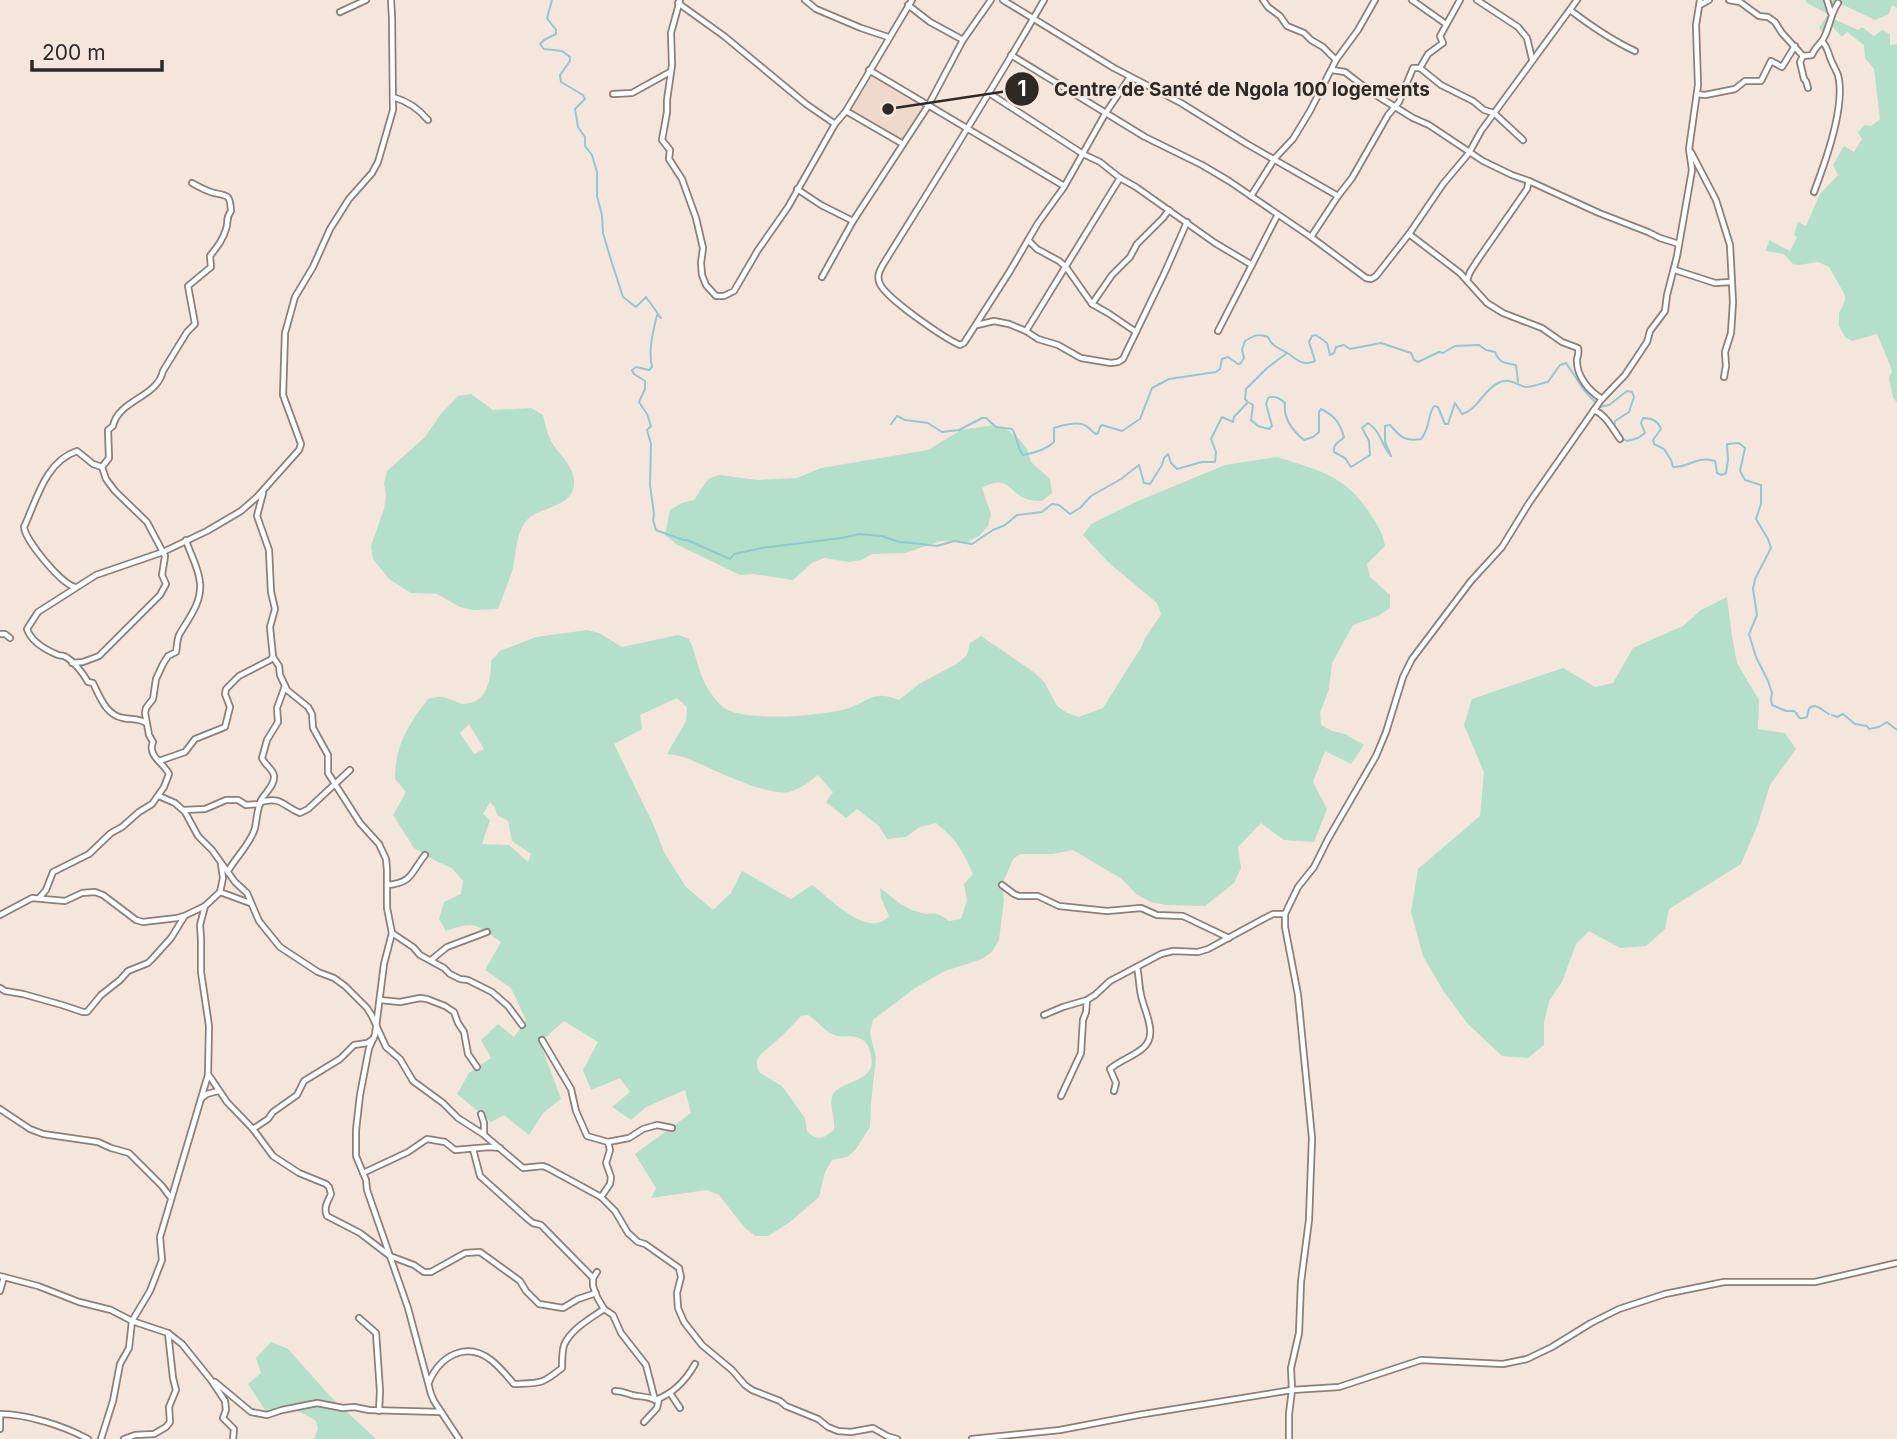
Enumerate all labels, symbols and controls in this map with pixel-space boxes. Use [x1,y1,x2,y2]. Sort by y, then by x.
scale bar [32,28,161,72]
text: 200 m [42,40,106,65]
callout: Centre de Santé de Ngola 100 logements [1005,69,1443,109]
text: 1 [1017,76,1027,101]
text: Centre de Santé de Ngola 100 logements [1054,78,1430,101]

